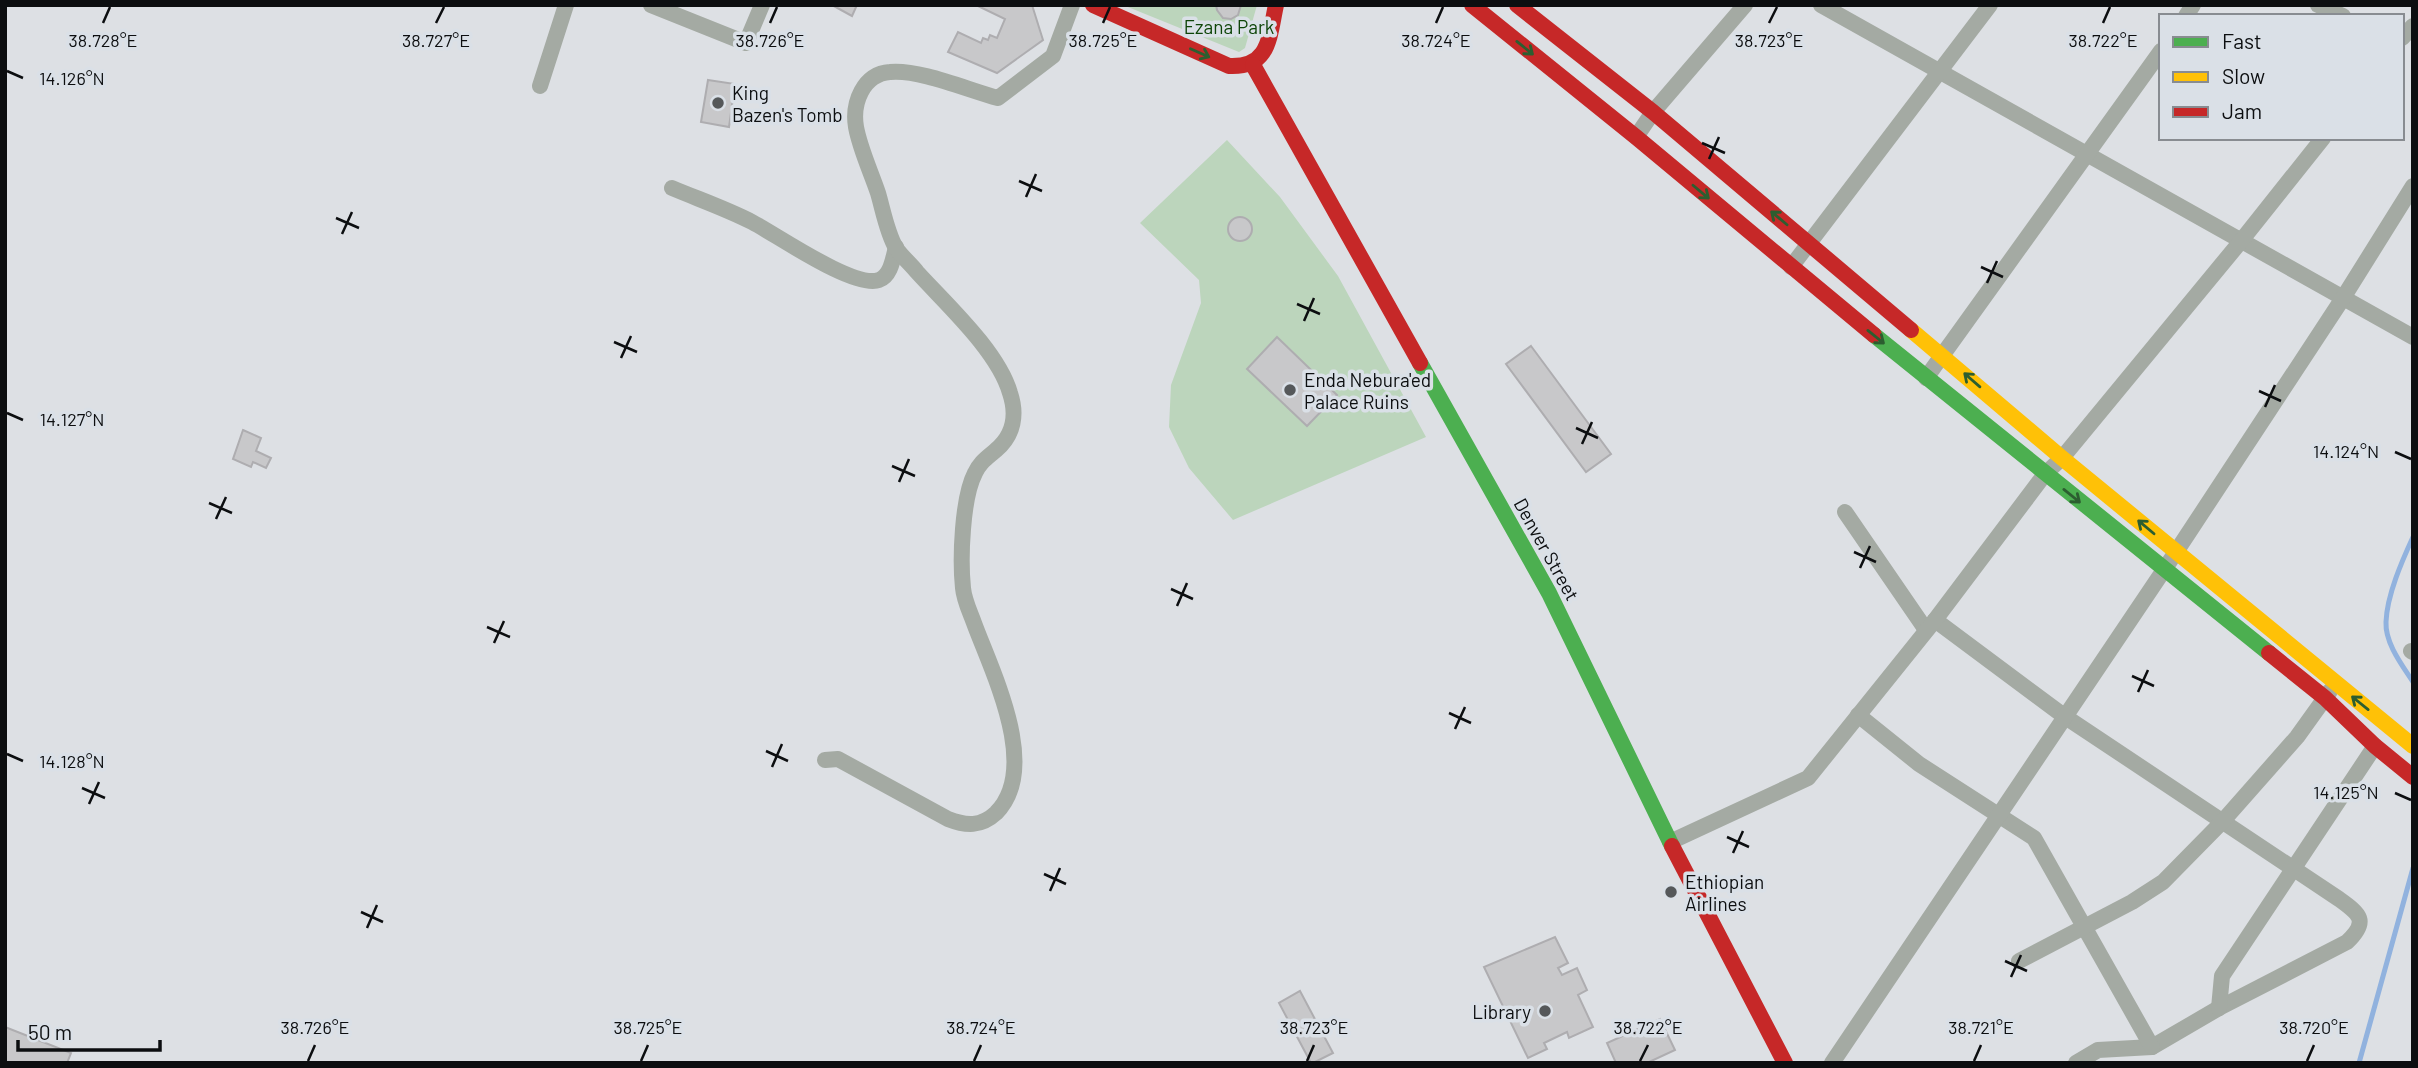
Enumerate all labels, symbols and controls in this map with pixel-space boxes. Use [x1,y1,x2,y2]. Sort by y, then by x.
legend [2159,14,2404,140]
park label: Ezana Park [1184,15,1274,38]
text: Fast [2222,28,2262,53]
text: 38.728°E [69,29,137,51]
text: 38.727°E [402,29,470,51]
text: 38.726°E [736,29,804,51]
text: 38.725°E [1069,29,1137,51]
text: 38.724°E [1401,29,1471,51]
text: 38.723°E [1735,29,1803,51]
text: 38.722°E [2068,29,2138,51]
one-way arrow [1515,40,1534,55]
one-way arrow [1189,47,1210,60]
text: Slow [2222,63,2265,88]
text: 14.126°N [39,67,105,89]
place label: King Bazen's Tomb [732,81,843,126]
marker: King Bazen's Tomb [710,95,726,111]
text: Jam [2222,98,2262,123]
one-way arrow [1692,184,1710,200]
one-way arrow [1771,210,1789,226]
one-way arrow [1867,329,1885,345]
place label: Enda Nebura'ed Palace Ruins [1304,368,1431,413]
one-way arrow [1964,372,1982,388]
marker: Enda Nebura'ed Palace Ruins [1282,382,1298,398]
text: 14.127°N [40,408,104,430]
text: 14.124°N [2313,440,2379,462]
one-way arrow [2063,488,2081,504]
street label: Denver Street [1509,494,1585,604]
one-way arrow [2137,519,2155,535]
one-way arrow [2351,695,2369,710]
text: 14.128°N [39,750,105,772]
text: 14.125°N [2313,781,2379,803]
place label: Ethiopian Airlines [1685,870,1764,915]
marker: Ethiopian Airlines [1663,884,1679,900]
place label: Library [1472,1000,1531,1023]
marker: Library [1537,1003,1553,1019]
scale bar [18,1009,159,1052]
text: 38.726°E [281,1016,349,1038]
text: 38.725°E [614,1016,682,1038]
text: 38.724°E [946,1016,1016,1038]
text: 38.723°E [1280,1016,1348,1038]
text: 38.722°E [1613,1016,1683,1038]
text: 38.721°E [1948,1016,2014,1038]
text: 38.720°E [2279,1016,2349,1038]
text: 50 m [28,1019,72,1044]

